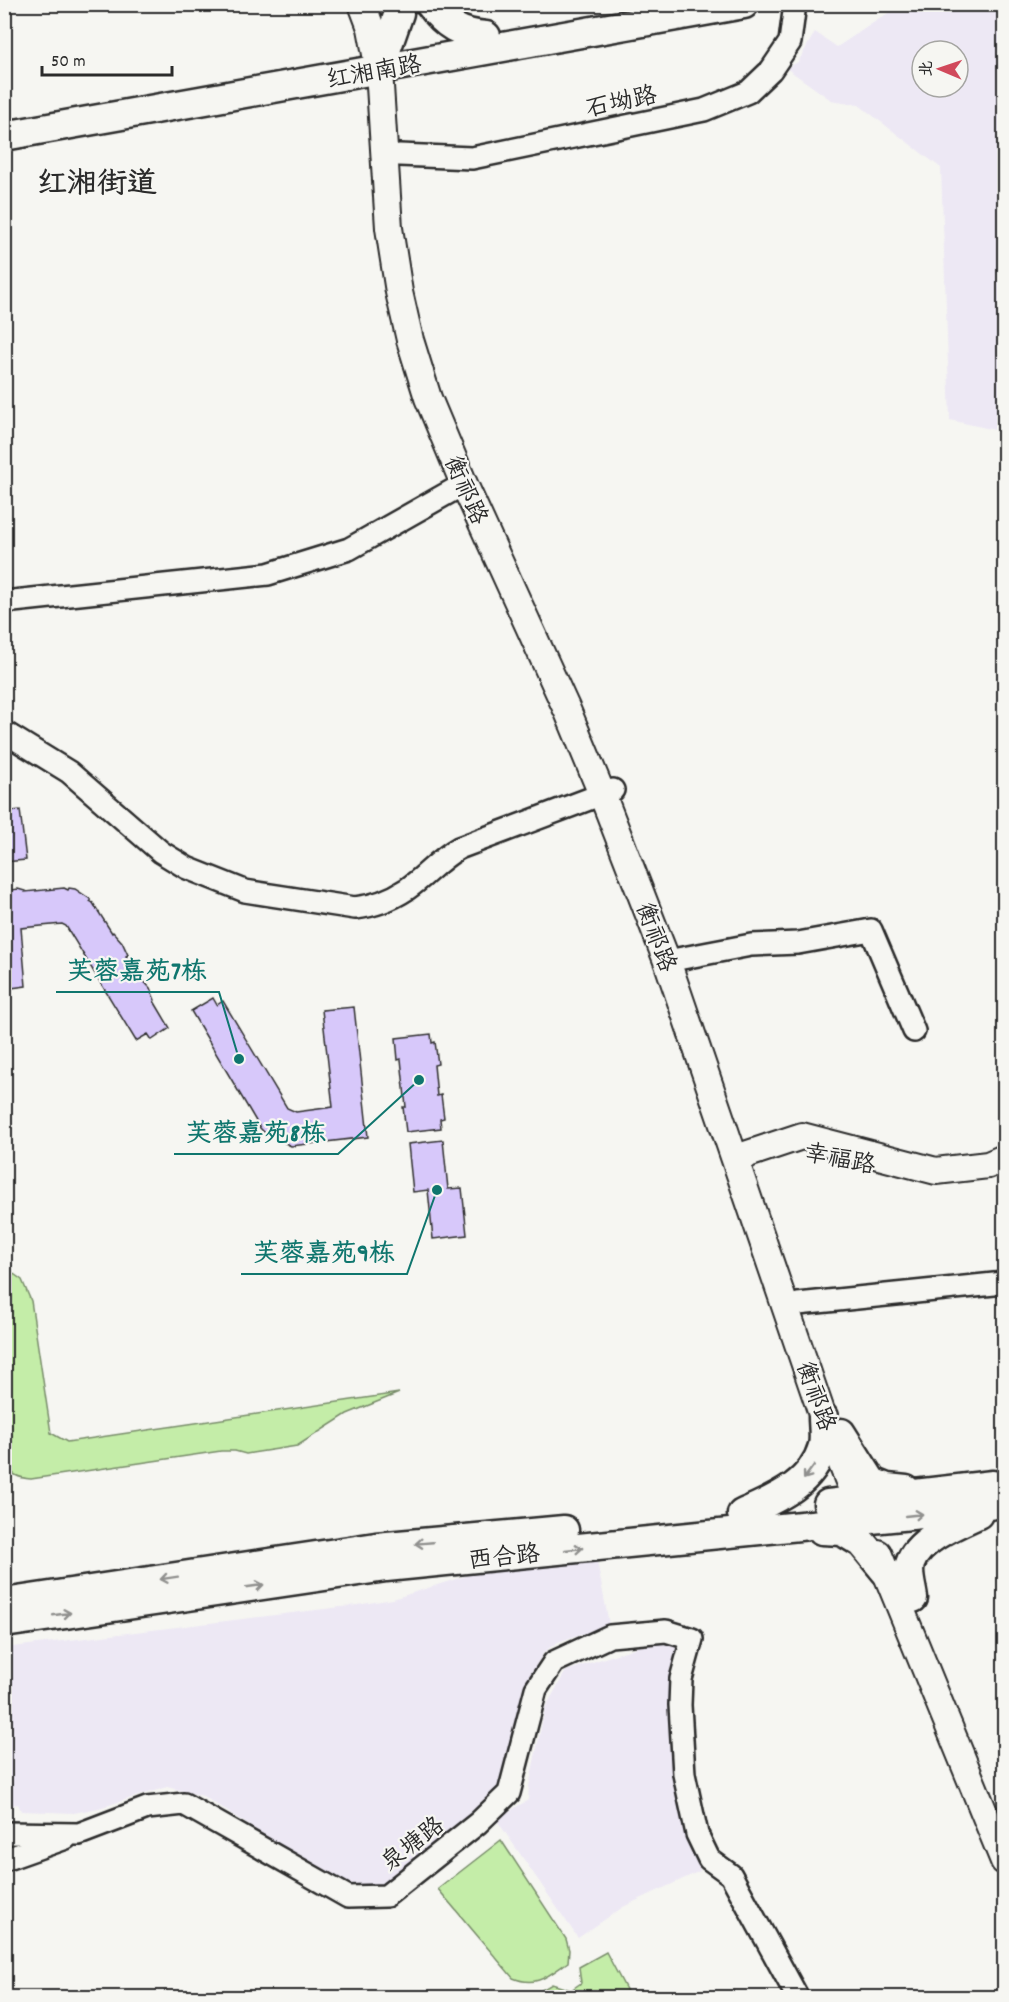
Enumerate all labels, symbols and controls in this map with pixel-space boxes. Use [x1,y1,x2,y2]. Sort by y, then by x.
scale bar [42,39,172,77]
north arrow [910,39,970,99]
street label: 红湘南路 [324,49,425,99]
text: 50 m [51,50,86,75]
text: 北 [916,60,939,77]
street label: 石坳路 [583,80,660,128]
district label: 红湘街道 [37,165,157,208]
street label: 衡祁路 [434,451,494,531]
street label: 衡祁路 [625,898,683,978]
callout: 芙蓉嘉苑7栋 [56,948,219,992]
text: 芙蓉嘉苑7栋 [67,955,207,992]
callout: 芙蓉嘉苑8栋 [174,1110,338,1154]
text: 芙蓉嘉苑8栋 [186,1117,326,1154]
street label: 幸福路 [801,1137,878,1185]
callout: 芙蓉嘉苑9栋 [241,1230,407,1274]
text: 芙蓉嘉苑9栋 [253,1237,395,1274]
street label: 衡祁路 [786,1357,842,1437]
one-way arrow [802,1463,815,1479]
one-way arrow [904,1509,924,1520]
one-way arrow [415,1537,434,1548]
street label: 西合路 [467,1538,542,1580]
one-way arrow [564,1543,584,1554]
one-way arrow [159,1573,179,1584]
one-way arrow [245,1581,265,1592]
one-way arrow [52,1609,72,1620]
street label: 泉塘路 [375,1810,453,1881]

